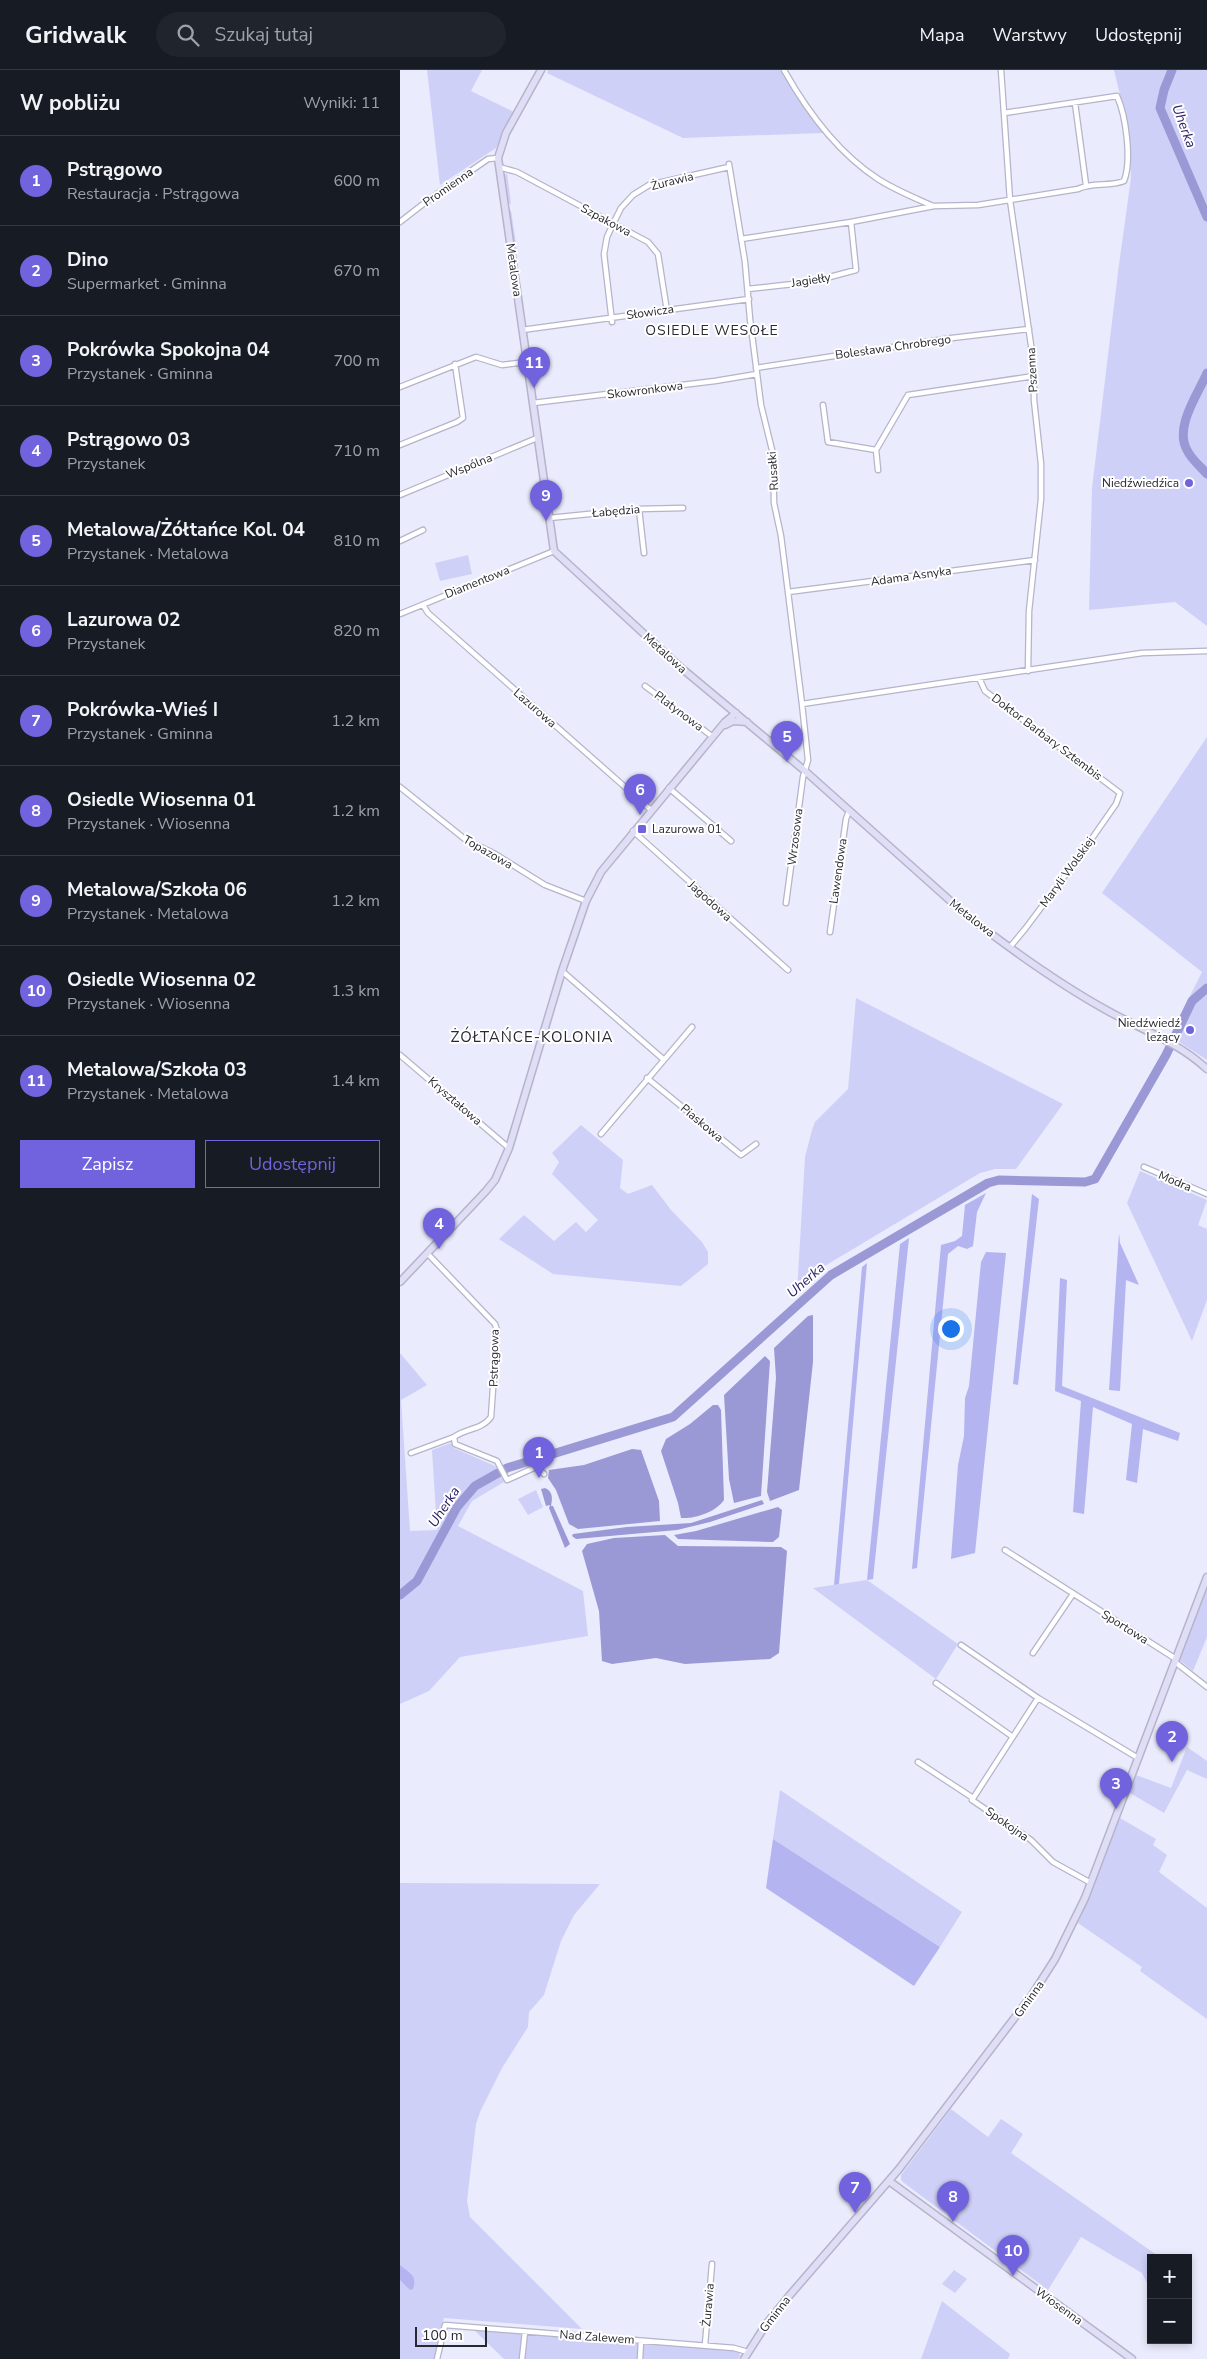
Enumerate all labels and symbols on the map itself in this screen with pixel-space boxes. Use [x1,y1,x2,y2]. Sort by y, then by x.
water label: Uherka [1167,102,1201,150]
street label: Promienna [420,164,476,210]
street label: Żurawia [649,168,695,194]
street label: Szpakowa [578,200,634,240]
street label: Metalowa [502,242,526,298]
street label: Jagiełły [789,269,833,291]
street label: Słowicza [625,301,675,323]
district label: OSIEDLE WESOŁE [645,321,779,340]
street label: Bolesława Chrobrego [834,331,952,363]
pin: 11 [518,347,550,388]
street label: Pszenna [1023,347,1041,393]
street label: Skowronkowa [606,377,684,403]
street label: Wspólna [443,449,495,483]
street label: Rusałki [764,451,782,491]
place label: Niedźwiedźica [1102,475,1179,491]
marker: Niedźwiedźica [1183,477,1195,489]
pin: 9 [530,480,562,521]
street label: Łabędzia [590,501,641,521]
street label: Diamentowa [442,562,512,602]
street label: Adama Asnyka [870,562,952,590]
street label: Metalowa [640,629,690,677]
street label: Lazurowa [510,685,560,731]
street label: Platynowa [651,687,707,735]
street label: Doktor Barbary Sztembis [988,690,1106,784]
pin: 5 [771,721,803,762]
pin: 6 [624,774,656,815]
street label: Wrzosowa [784,807,806,867]
place label: Lazurowa 01 [652,821,722,837]
marker: Lazurowa 01 [636,823,648,835]
street label: Topazowa [460,831,516,873]
street label: Maryli Wolskiej [1036,833,1098,910]
street label: Lawendowa [825,837,851,905]
street label: Jagodowa [684,876,735,925]
street label: Metalowa [946,895,998,941]
place label: Niedźwiedź leżący [1118,1015,1181,1045]
marker: Niedźwiedź leżący [1184,1024,1196,1036]
district label: ŻÓŁTAŃCE-KOLONIA [451,1026,613,1047]
street label: Kryształowa [425,1073,485,1129]
street label: Piaskowa [677,1100,727,1146]
street label: Modra [1156,1167,1194,1195]
pin: 4 [423,1208,455,1249]
water label: Uherka [783,1258,829,1302]
your location [938,1316,964,1342]
street label: Pstrągowa [485,1329,503,1387]
pin: 1 [523,1437,555,1478]
water label: Uherka [424,1483,464,1531]
street label: Sportowa [1098,1606,1152,1648]
pin: 2 [1156,1721,1188,1762]
pin: 3 [1100,1768,1132,1809]
street label: Spokojna [982,1803,1032,1845]
street label: Gminna [1010,1977,1048,2021]
pin: 7 [839,2172,871,2213]
pin: 8 [937,2181,969,2222]
pin: 10 [997,2235,1029,2276]
street label: Żurawia [698,2283,718,2327]
street label: Wiosenna [1032,2283,1086,2329]
street label: Gminna [756,2293,794,2335]
scale bar [415,2324,488,2347]
street label: Nad Zalewem [559,2326,635,2348]

